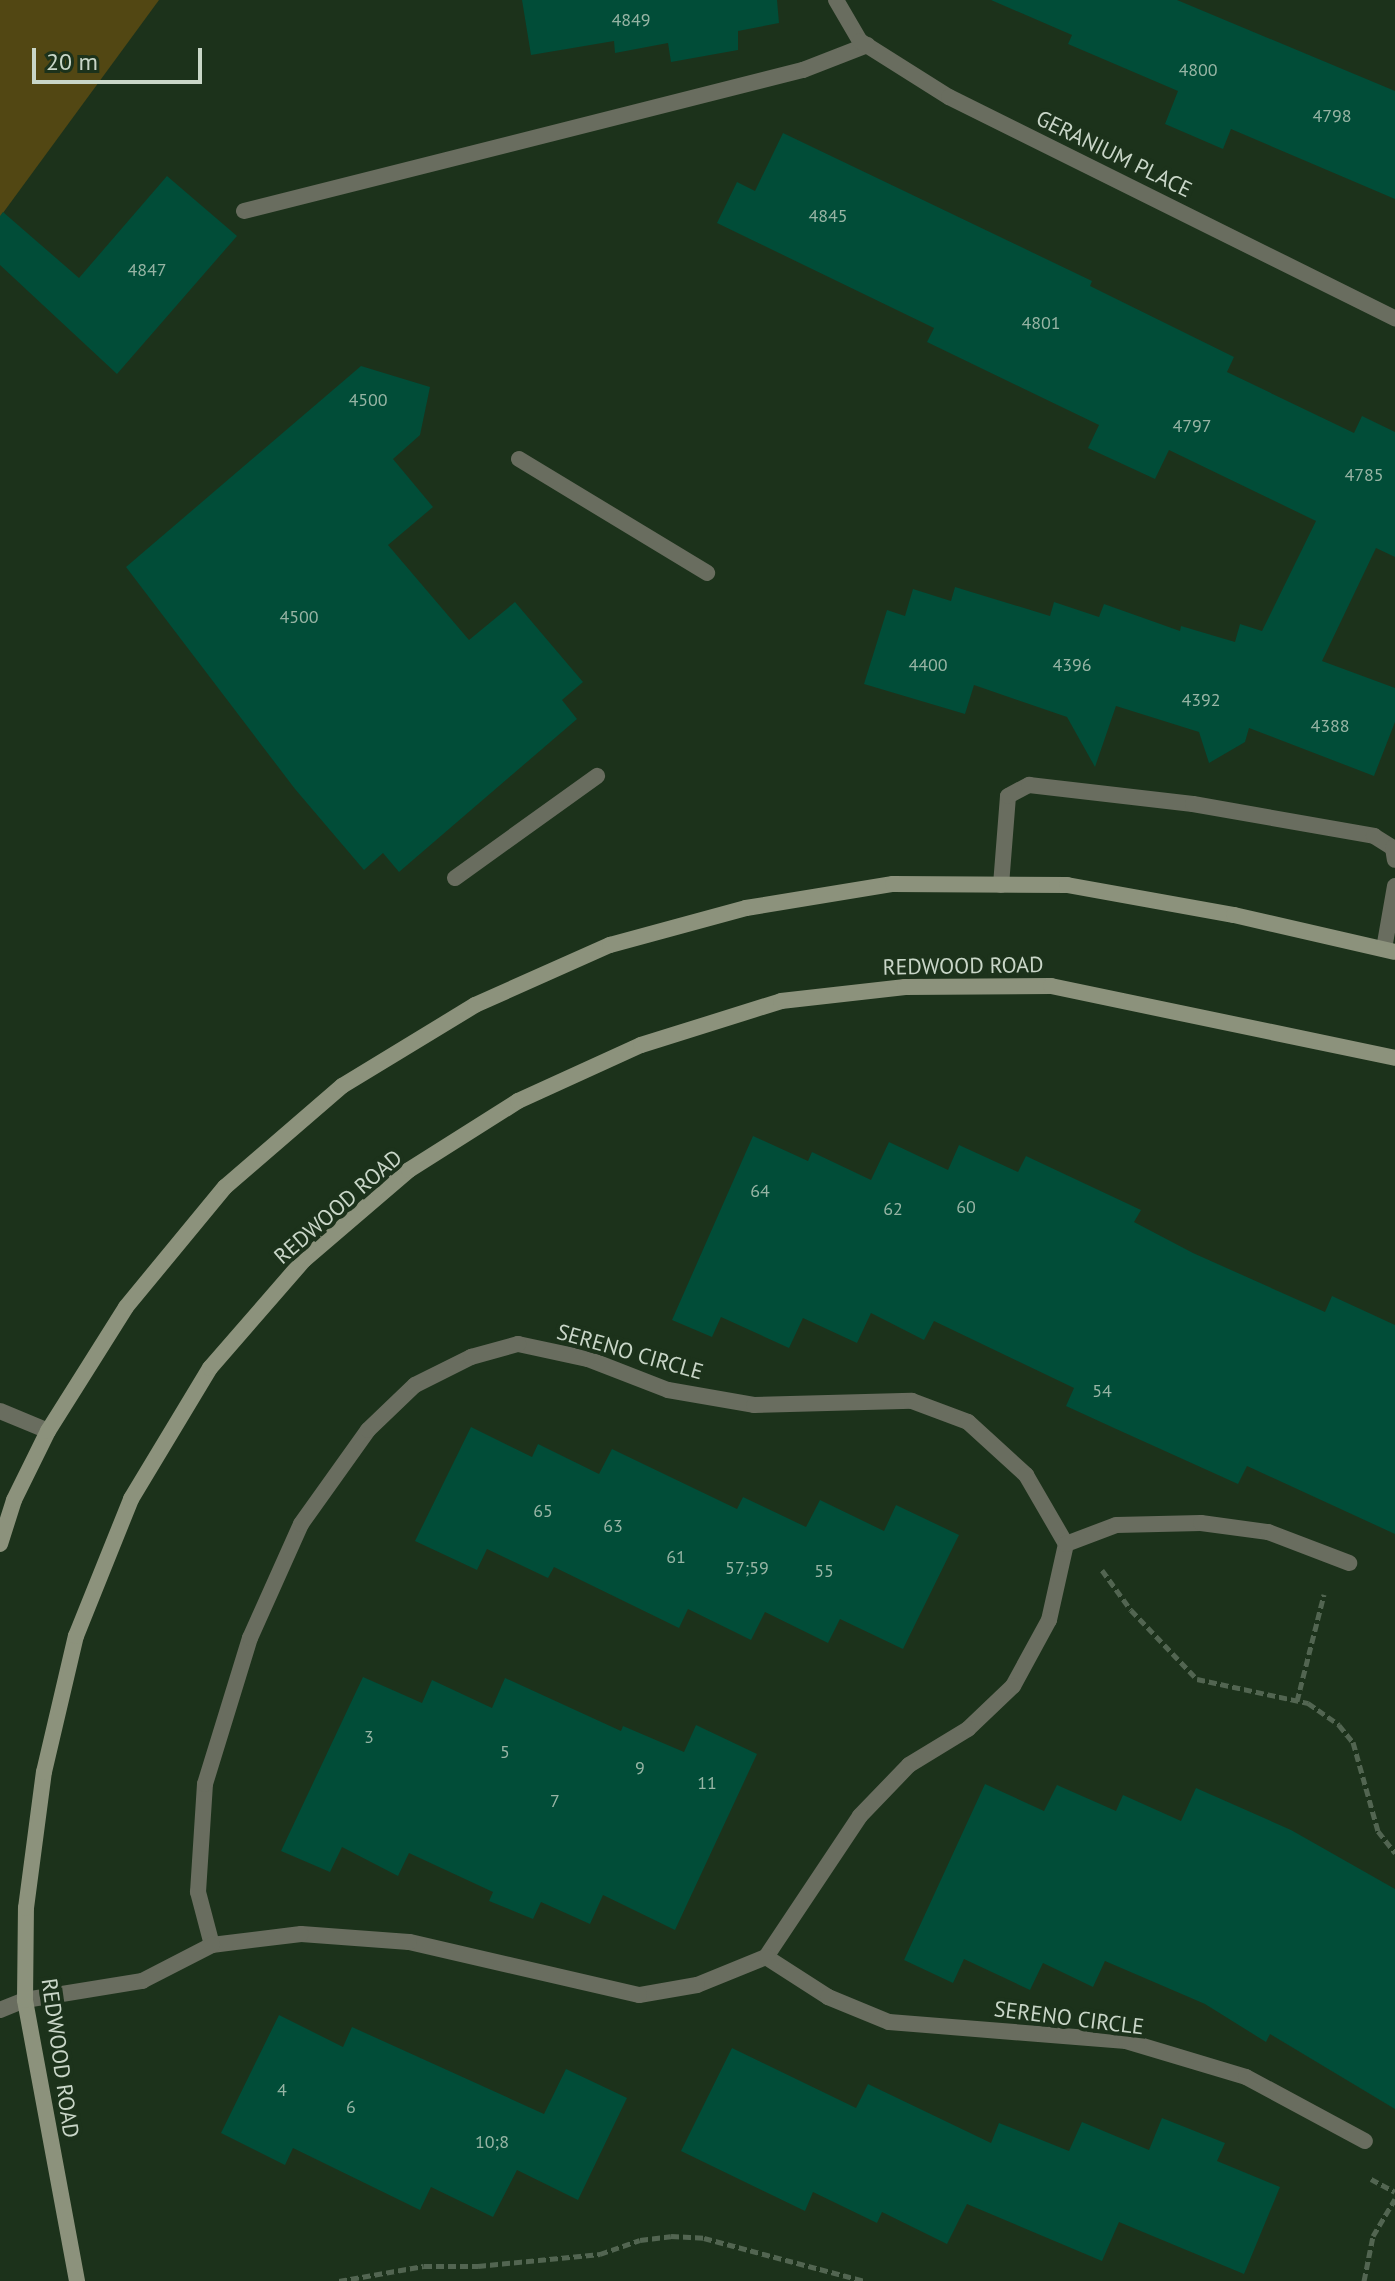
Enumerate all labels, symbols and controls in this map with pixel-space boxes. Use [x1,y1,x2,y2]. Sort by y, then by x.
house number: 4849 [611,9,651,31]
scale bar [36,32,206,82]
text: 20 m [46,46,98,77]
house number: 4800 [1178,59,1218,81]
street label: GERANIUM PLACE [1032,105,1196,203]
house number: 4798 [1312,105,1352,127]
house number: 4845 [808,205,848,227]
house number: 4847 [127,259,167,281]
house number: 4801 [1021,312,1061,334]
house number: 4500 [348,389,388,411]
house number: 4797 [1172,415,1212,437]
house number: 4785 [1344,464,1384,486]
house number: 4500 [279,606,319,628]
house number: 4400 [908,654,948,676]
house number: 4396 [1052,654,1092,676]
house number: 4392 [1181,689,1221,711]
house number: 4388 [1310,715,1350,737]
street label: REDWOOD ROAD [882,951,1044,981]
street label: REDWOOD ROAD [269,1144,407,1270]
house number: 64 [750,1180,770,1202]
house number: 60 [956,1196,976,1218]
house number: 62 [883,1198,903,1220]
street label: SERENO CIRCLE [554,1319,706,1385]
house number: 54 [1092,1380,1112,1402]
house number: 65 [533,1500,553,1522]
house number: 63 [603,1515,623,1537]
house number: 61 [666,1546,686,1568]
house number: 57;59 [725,1557,769,1579]
house number: 55 [814,1560,834,1582]
house number: 3 [364,1726,374,1748]
house number: 5 [500,1741,510,1763]
house number: 9 [635,1757,645,1779]
house number: 11 [697,1772,717,1794]
house number: 7 [550,1790,560,1812]
street label: REDWOOD ROAD [36,1977,84,2139]
street label: SERENO CIRCLE [993,1996,1145,2040]
house number: 4 [277,2079,287,2101]
house number: 6 [346,2096,356,2118]
house number: 10;8 [475,2131,509,2153]

